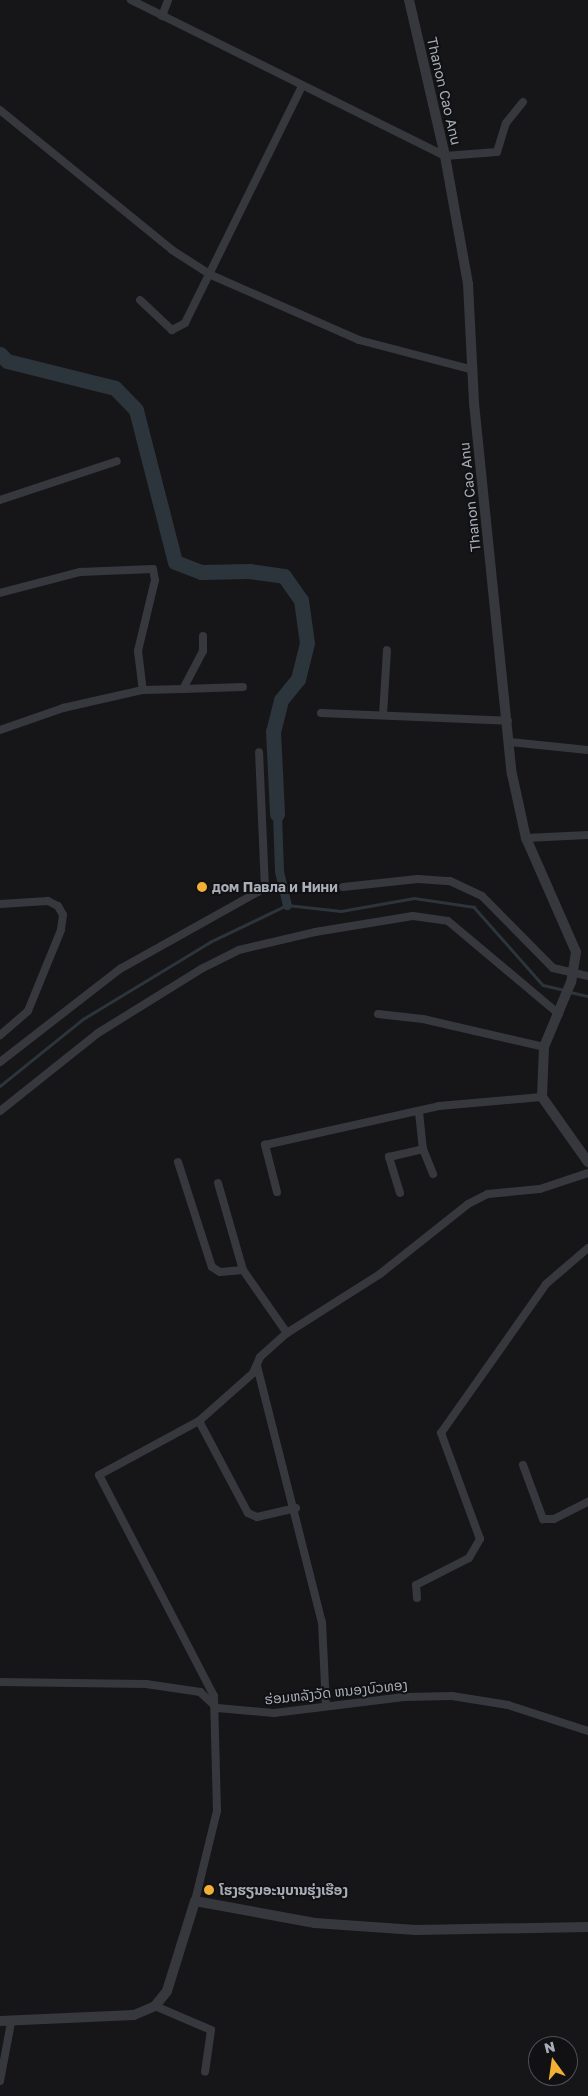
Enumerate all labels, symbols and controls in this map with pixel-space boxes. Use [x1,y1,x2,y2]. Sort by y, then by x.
street label: Thanon Cao Anu [423,35,465,147]
street label: Thanon Cao Anu [456,441,484,553]
place label: дом Павла и Нини [212,879,338,895]
marker: дом Павла и Нини [196,881,208,893]
street label: ຮ່ອມຫລັງວັດ ຫນອງບົວທອງ [264,1676,408,1708]
place label: ໂຮງຮຽນອະນຸບານຮຸ່ງເຮືອງ [219,1882,348,1898]
marker: ໂຮງຮຽນອະນຸບານຮຸ່ງເຮືອງ [203,1884,215,1896]
north arrow [528,2036,578,2086]
text: N [542,2037,557,2056]

